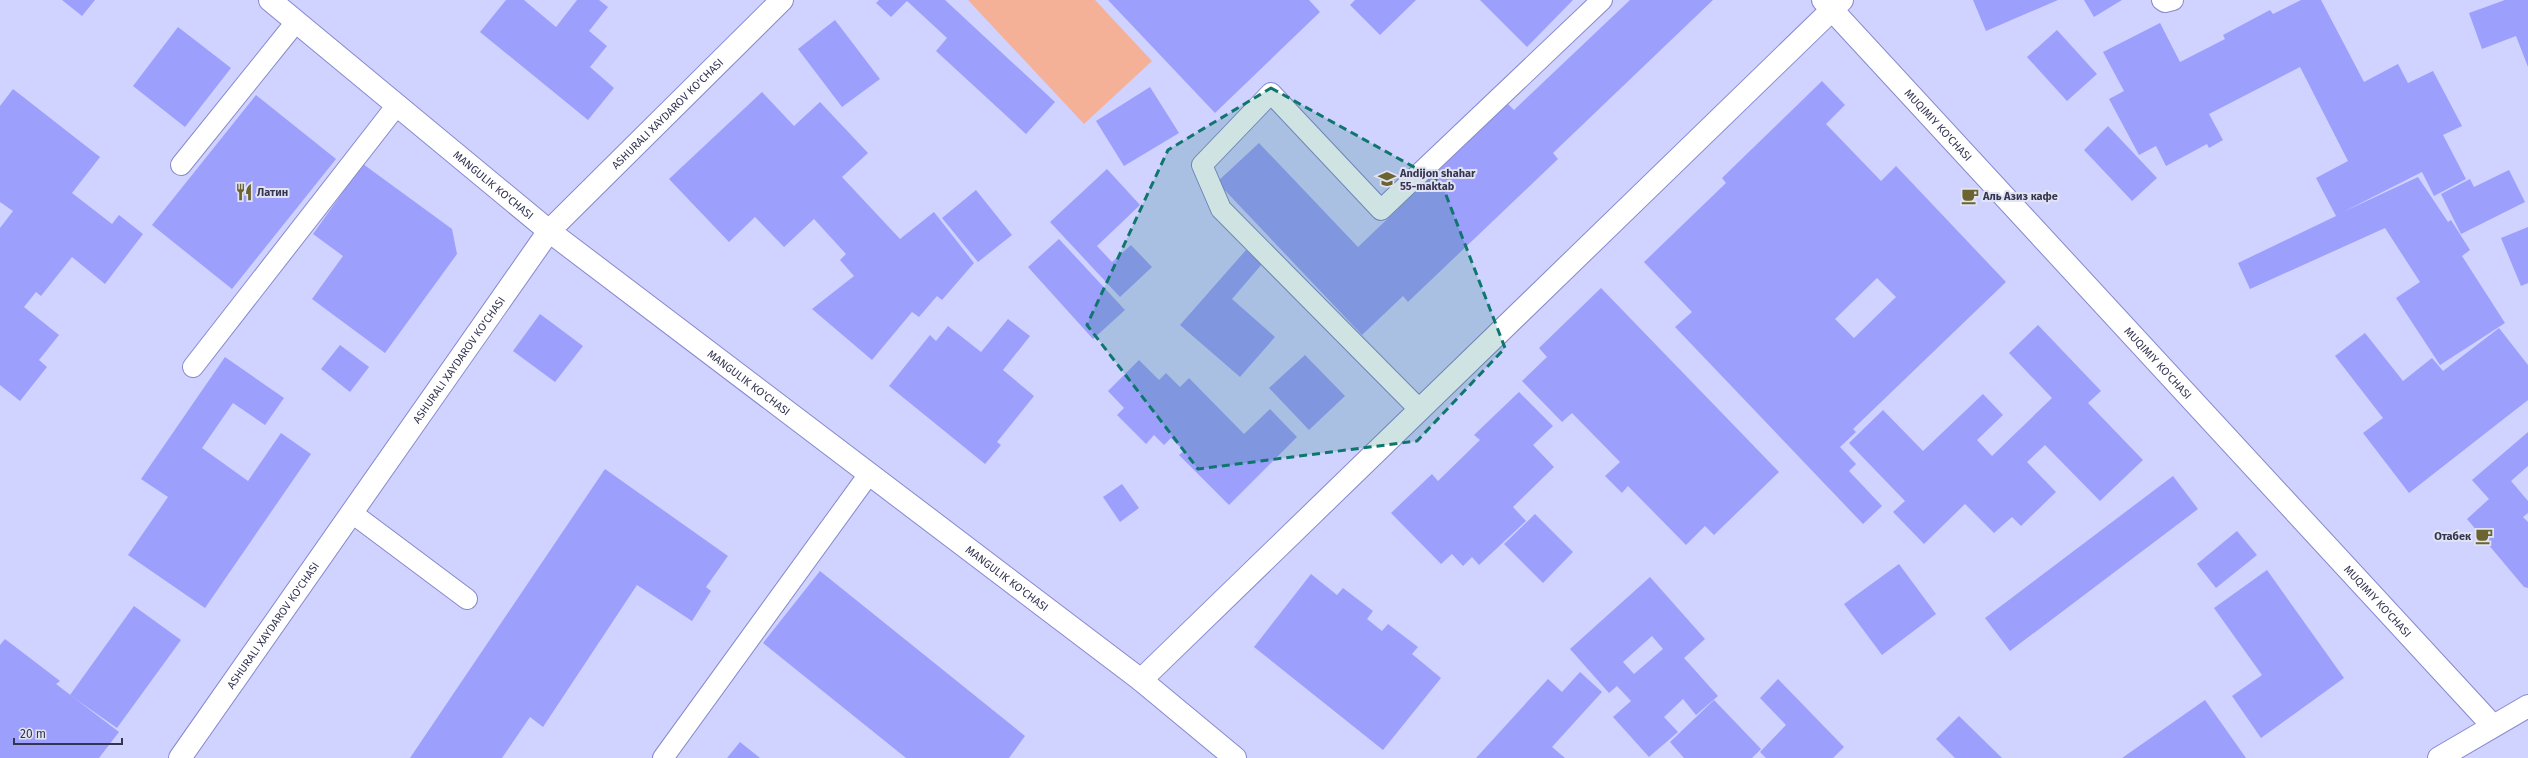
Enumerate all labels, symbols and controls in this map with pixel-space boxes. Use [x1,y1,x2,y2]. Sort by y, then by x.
street label: ASHURALI XAYDAROV KO'CHASI [609,56,726,172]
street label: MUQIMIY KO'CHASI [1902,87,1974,164]
street label: MANGULIK KO'CHASI [450,148,536,222]
place label: Andijon shahar 55-maktab [1399,167,1476,193]
school or university icon: Andijon shahar 55-maktab [1377,169,1397,189]
restaurant icon: Латин [234,182,254,202]
place label: Латин [257,186,288,199]
cafe icon: Аль Азиз кафе [1960,186,1980,206]
place label: Аль Азиз кафе [1982,190,2058,203]
street label: ASHURALI XAYDAROV KO'CHASI [410,294,508,426]
street label: MUQIMIY KO'CHASI [2121,325,2194,402]
street label: MANGULIK KO'CHASI [705,347,792,418]
cafe icon: Отабек [2474,526,2494,546]
place label: Отабек [2434,530,2472,543]
street label: MANGULIK KO'CHASI [963,543,1051,614]
street label: ASHURALI XAYDAROV KO'CHASI [225,560,322,691]
street label: MUQIMIY KO'CHASI [2341,563,2414,640]
scale bar [14,720,122,746]
text: 20 m [20,727,46,741]

